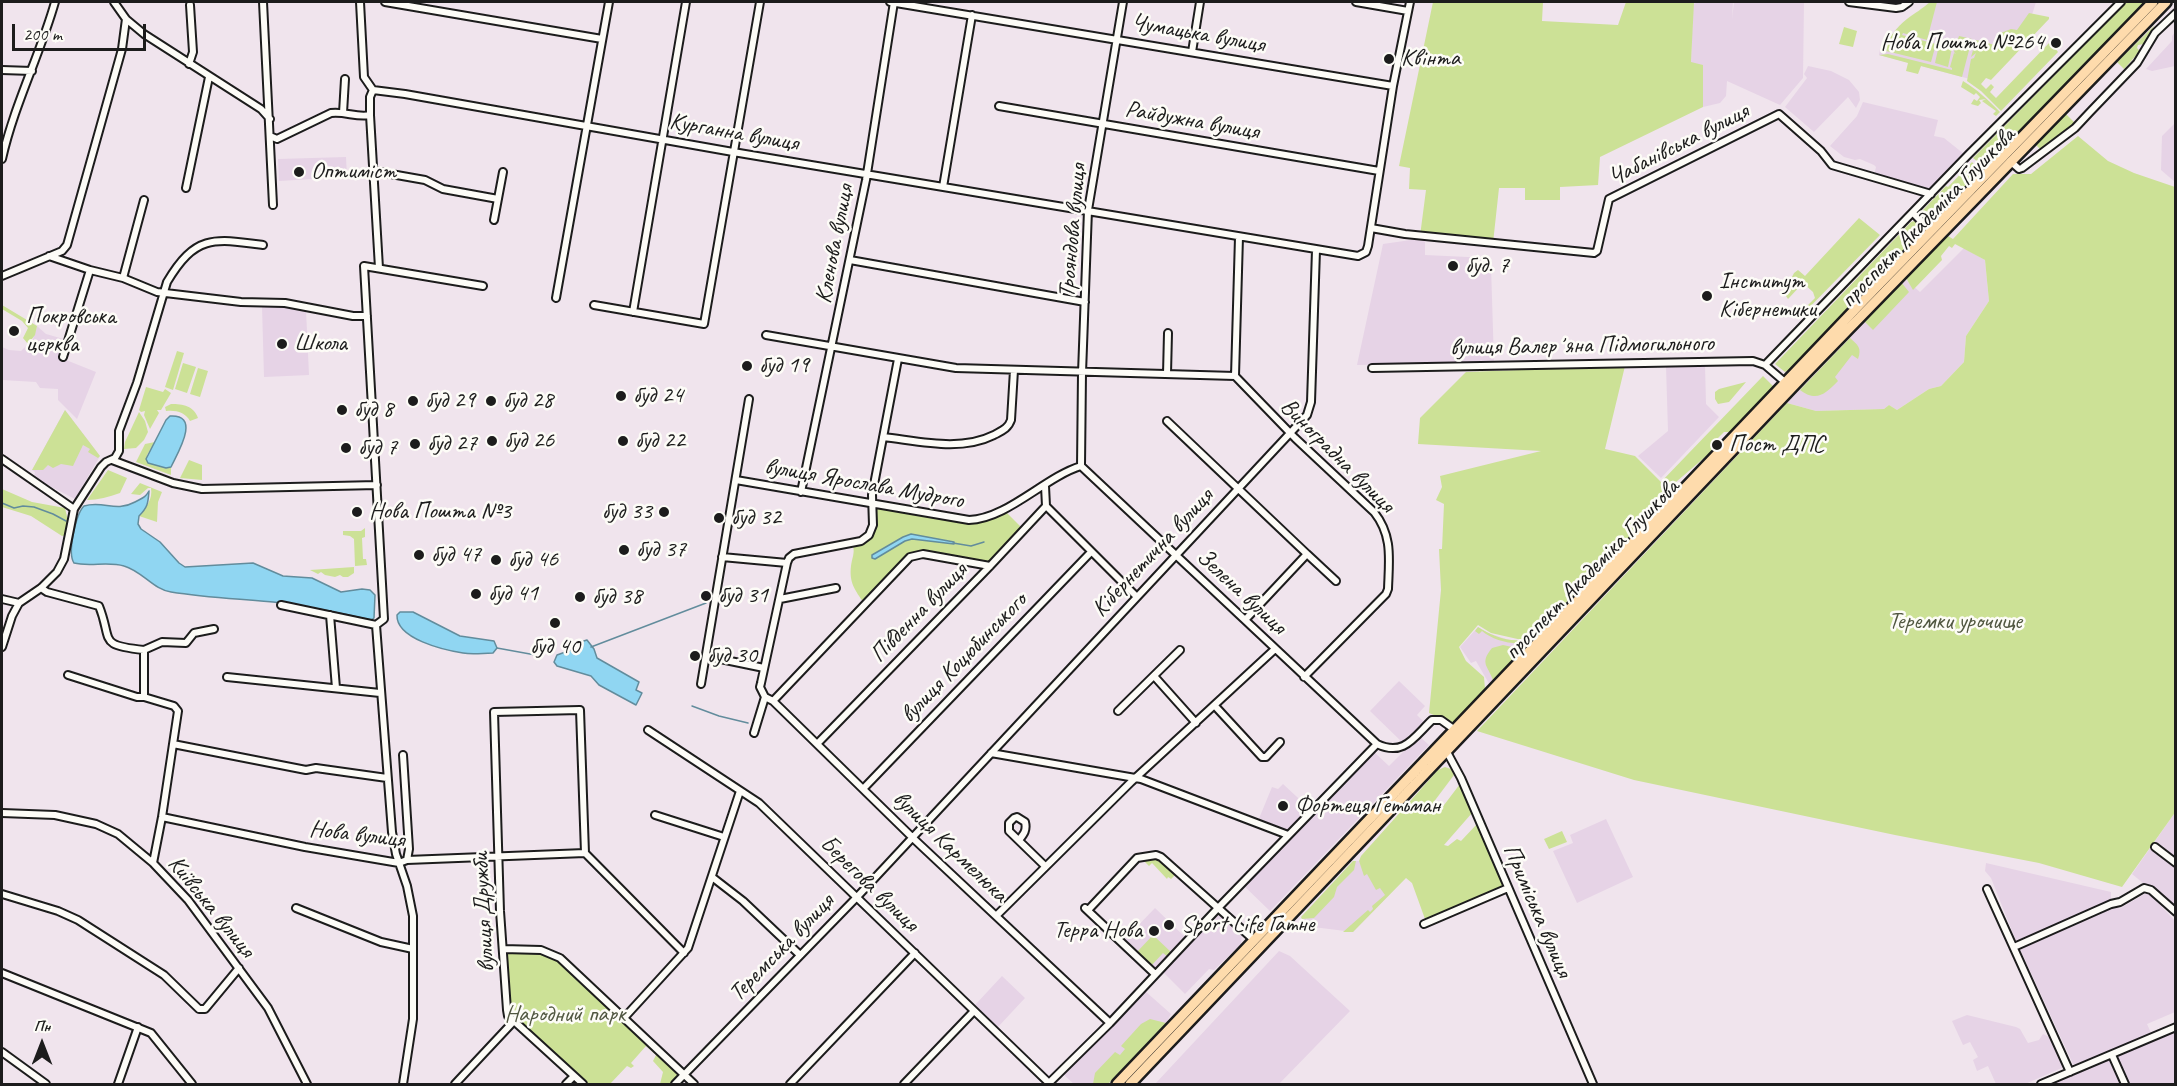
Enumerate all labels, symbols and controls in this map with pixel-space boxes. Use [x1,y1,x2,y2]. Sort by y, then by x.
street label: Чумацька вулиця [1129,8,1267,60]
scale bar [15,12,148,50]
text: 200 m [23,23,62,45]
place label: Нова Пошта №264 [1880,29,2044,57]
marker: Нова Пошта №264 [2049,36,2063,50]
place label: Квінта [1401,45,1460,73]
marker: Квінта [1382,52,1396,66]
street label: Райдужна вулиця [1123,95,1261,147]
street label: Чабанівська вулиця [1604,97,1754,193]
street label: Курганна вулиця [667,107,801,159]
street label: проспект Академіка Глушкова [1834,122,2022,314]
place label: Оптиміст [311,158,396,186]
street label: Трояндова вулиця [1053,163,1093,299]
marker: Оптиміст [292,165,306,179]
street label: Кленова вулиця [809,182,861,306]
place label: буд. 7 [1465,252,1509,280]
marker: буд. 7 [1446,259,1460,273]
place label: Інститут Кібернетики [1719,268,1816,324]
marker: Інститут Кібернетики [1700,289,1714,303]
place label: Покровська церква [26,303,116,359]
marker: Покровська церква [7,324,21,338]
street label: вулиця Валерʼяна Підмогильного [1450,329,1714,363]
place label: Школа [294,330,347,358]
marker: Школа [275,337,289,351]
place label: буд 19 [759,352,809,380]
marker: буд 19 [740,359,754,373]
place label: буд 24 [633,382,683,410]
place label: буд 29 [425,387,475,415]
place label: буд 28 [503,387,553,415]
marker: буд 24 [614,389,628,403]
street label: Виноградна вулиця [1274,393,1400,519]
marker: буд 29 [406,394,420,408]
marker: буд 28 [484,394,498,408]
place label: буд 8 [354,396,393,424]
marker: буд 8 [335,403,349,417]
place label: буд 26 [504,427,554,455]
place label: буд 22 [635,427,685,455]
place label: буд 27 [427,430,477,458]
place label: Пост ДПС [1729,431,1824,459]
place label: буд 7 [358,434,397,462]
marker: буд 26 [485,434,499,448]
marker: буд 22 [616,434,630,448]
marker: буд 27 [408,437,422,451]
marker: Пост ДПС [1710,438,1724,452]
marker: буд 7 [339,441,353,455]
street label: вулиця Ярослава Мудрого [762,452,966,516]
street label: проспект Академіка Глушкова [1498,474,1686,666]
street label: Кібернетична вулиця [1086,483,1220,623]
place label: Нова Пошта №3 [369,498,511,526]
place label: буд 33 [602,498,652,526]
place label: буд 32 [731,504,781,532]
marker: Нова Пошта №3 [350,505,364,519]
marker: буд 33 [657,505,671,519]
marker: буд 32 [712,511,726,525]
place label: буд 37 [636,536,686,564]
place label: буд 47 [431,541,481,569]
marker: буд 37 [617,543,631,557]
street label: Зелена вулиця [1190,543,1292,641]
place label: буд 46 [508,546,558,574]
marker: буд 47 [412,548,426,562]
marker: буд 46 [489,553,503,567]
street label: Південна вулиця [864,557,974,669]
place label: буд 41 [488,580,538,608]
place label: буд 31 [718,582,768,610]
place label: буд 38 [592,583,642,611]
marker: буд 41 [469,587,483,601]
street label: вулиця Коцюбинського [895,587,1033,729]
marker: буд 31 [699,589,713,603]
marker: буд 38 [573,590,587,604]
park label: Теремки урочище [1888,608,2022,636]
marker: буд 40 [548,616,562,630]
place label: буд 40 [530,633,580,661]
place label: буд 30 [707,642,757,670]
marker: буд 30 [688,649,702,663]
street label: вулиця Кармелюка [886,785,1014,909]
place label: Фортеця Гетьман [1295,792,1441,820]
marker: Фортеця Гетьман [1276,799,1290,813]
street label: Нова вулиця [308,815,406,855]
street label: Берегова вулиця [813,830,925,938]
street label: Приміська вулиця [1496,840,1578,982]
street label: Київська вулиця [161,850,261,964]
street label: вулиця Дружби [466,851,502,973]
street label: Теремська вулиця [723,888,841,1008]
place label: Sport Life Гатне [1181,911,1314,939]
place label: Терра Нова [1053,917,1142,945]
marker: Sport Life Гатне [1162,918,1176,932]
marker: Терра Нова [1147,924,1161,938]
park label: Народний парк [504,1001,626,1029]
north arrow [12,1014,72,1074]
text: Пн [34,1016,50,1036]

